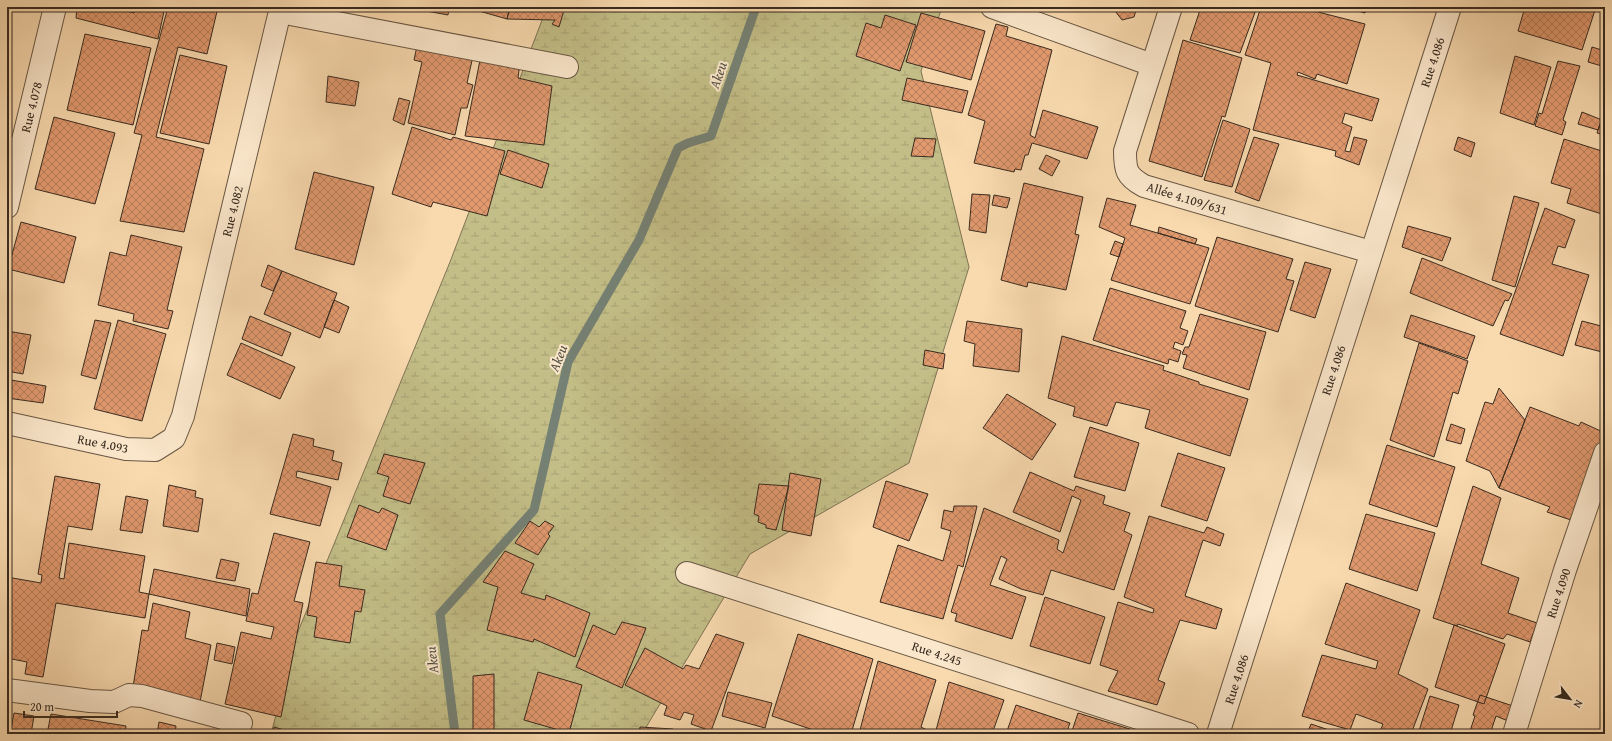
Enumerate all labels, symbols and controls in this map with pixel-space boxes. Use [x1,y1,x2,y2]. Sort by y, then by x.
street label: Rue 4.086 [1415,35,1449,90]
water label: Akeu [704,59,732,92]
street label: Rue 4.078 [16,80,47,134]
street label: Allée 4.109/631 [1144,177,1229,220]
street label: Rue 4.082 [217,184,248,238]
water label: Akeu [543,342,572,375]
street label: Rue 4.086 [1316,343,1350,398]
street label: Rue 4.093 [76,429,130,458]
street label: Rue 4.090 [1541,566,1575,621]
street label: Rue 4.245 [909,636,964,670]
water label: Akeu [420,645,444,676]
street label: Rue 4.086 [1219,652,1253,707]
north arrow [1550,679,1590,719]
scale bar [24,693,117,719]
text: N [1569,697,1587,712]
text: 20 m [30,698,54,715]

